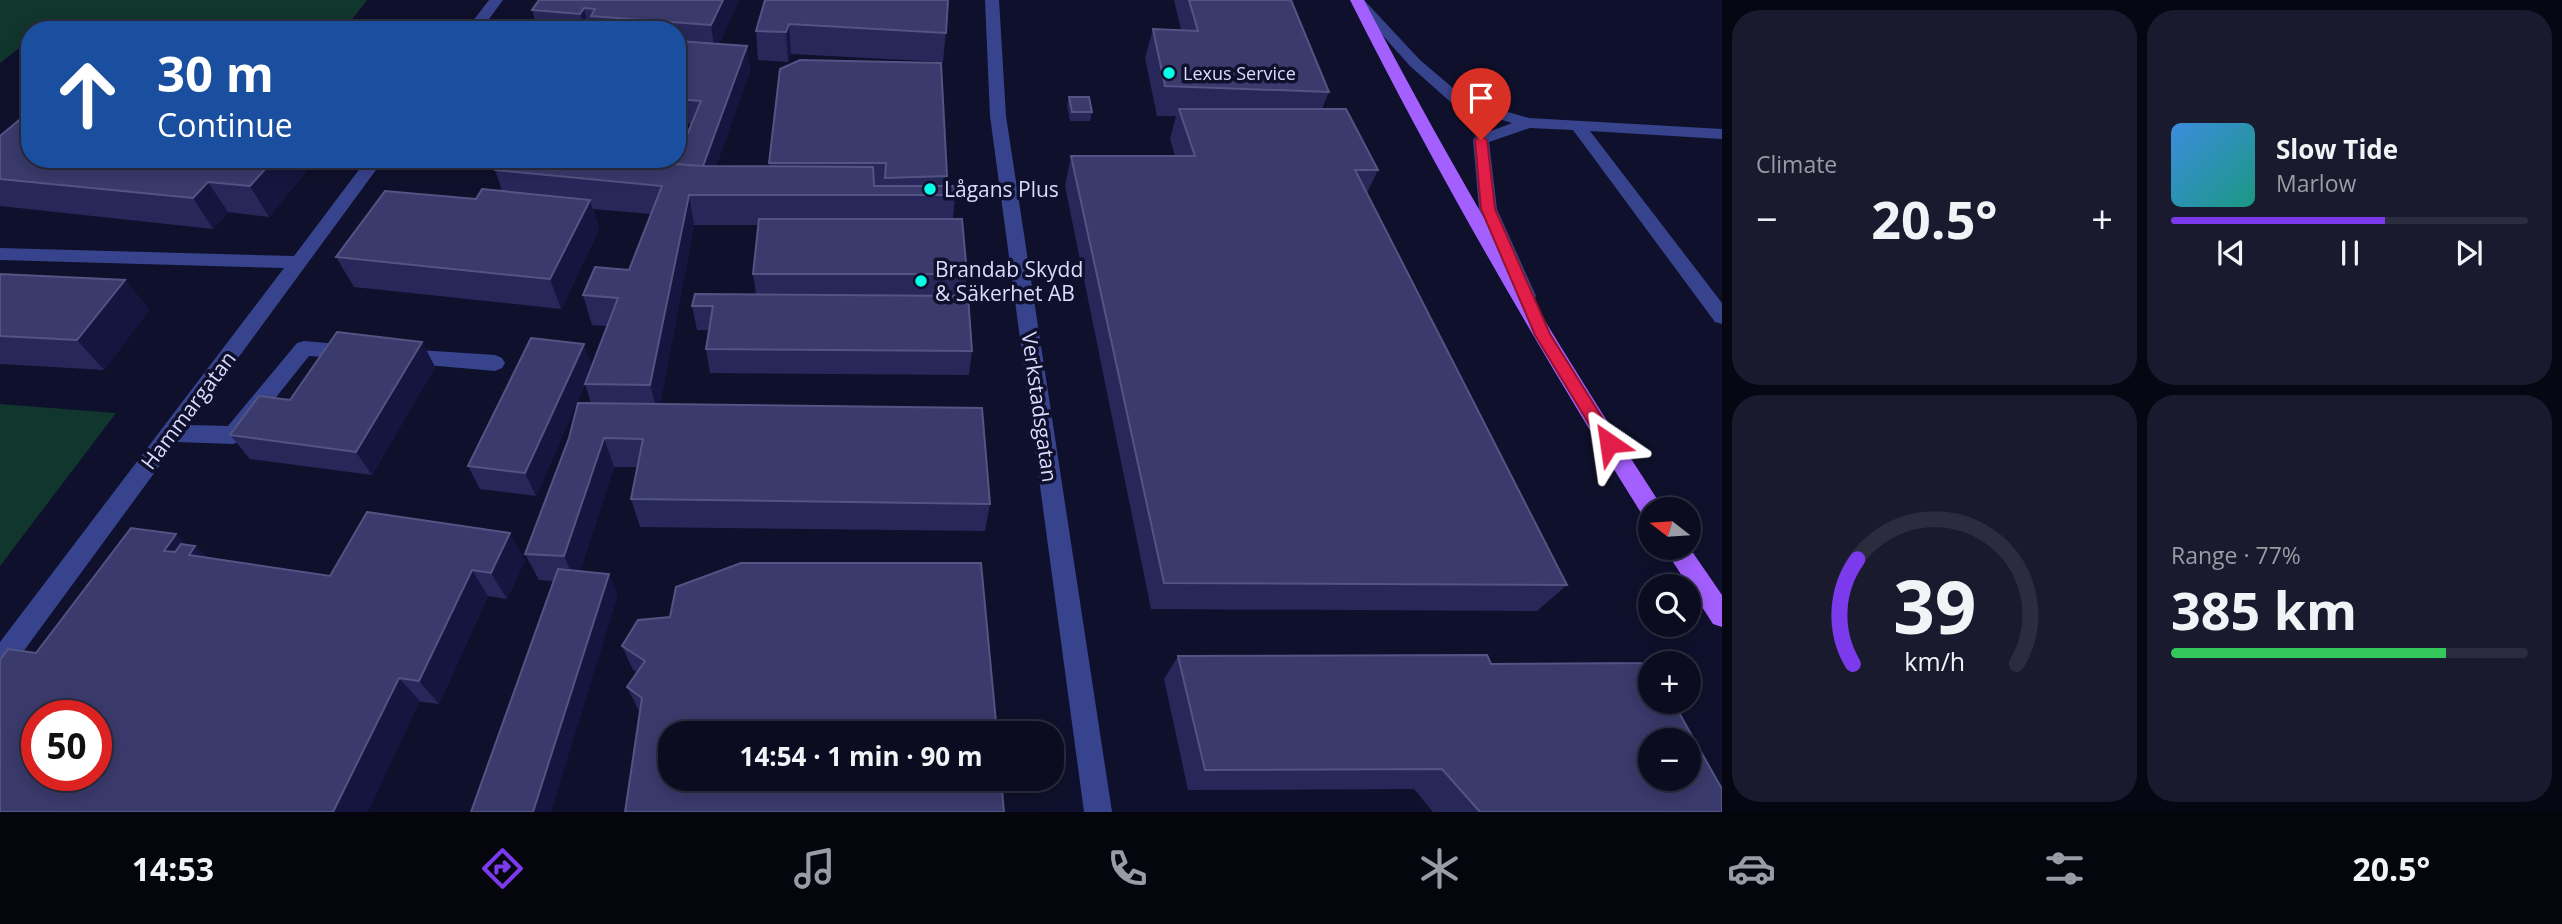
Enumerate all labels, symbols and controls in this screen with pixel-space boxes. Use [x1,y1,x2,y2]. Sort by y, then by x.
text: 30 m [157,40,274,106]
icon: ahead [42,49,133,140]
place label: Lexus Service [1183,61,1296,85]
marker: Lexus Service [1161,65,1177,81]
pin [1451,68,1511,140]
icon: arrive [1462,79,1500,117]
text: Continue [157,103,293,146]
text: Slow Tide [2276,131,2398,167]
text: Climate [1756,148,1837,180]
text: Marlow [2276,167,2356,199]
place label: Lågans Plus [944,175,1059,203]
marker: Lågans Plus [922,181,938,197]
text: 20.5° [1871,183,1998,254]
text: − [1756,192,1778,244]
text: + [2091,192,2113,244]
icon: previous [2212,234,2250,272]
icon: pause [2331,234,2369,272]
icon: next [2450,234,2488,272]
place label: Brandab Skydd & Säkerhet AB [935,255,1083,307]
marker: Brandab Skydd & Säkerhet AB [913,273,929,289]
street label: Verkstadsgatan [1016,330,1064,484]
street label: Hammargatan [134,345,242,475]
position arrow [1572,406,1646,480]
north arrow [1638,497,1701,560]
map controls [1638,497,1701,791]
text: Range · 77% [2171,539,2301,571]
text: 39 [1893,557,1976,656]
button: search [1638,574,1701,637]
text: 385 km [2171,574,2357,645]
text: km/h [1904,644,1965,678]
button: + [1638,651,1701,714]
speed limit sign: 50 [21,700,112,791]
button: − [1638,728,1701,791]
text: 14:54 · 1 min · 90 m [740,738,982,774]
icon: directions [478,844,527,893]
icon: music [790,844,839,893]
icon: phone [1103,844,1152,893]
icon: climate [1415,844,1464,893]
icon: car [1727,844,1776,893]
icon: filters [2040,844,2089,893]
text: 14:53 [132,847,214,890]
text: 20.5° [2352,847,2430,890]

